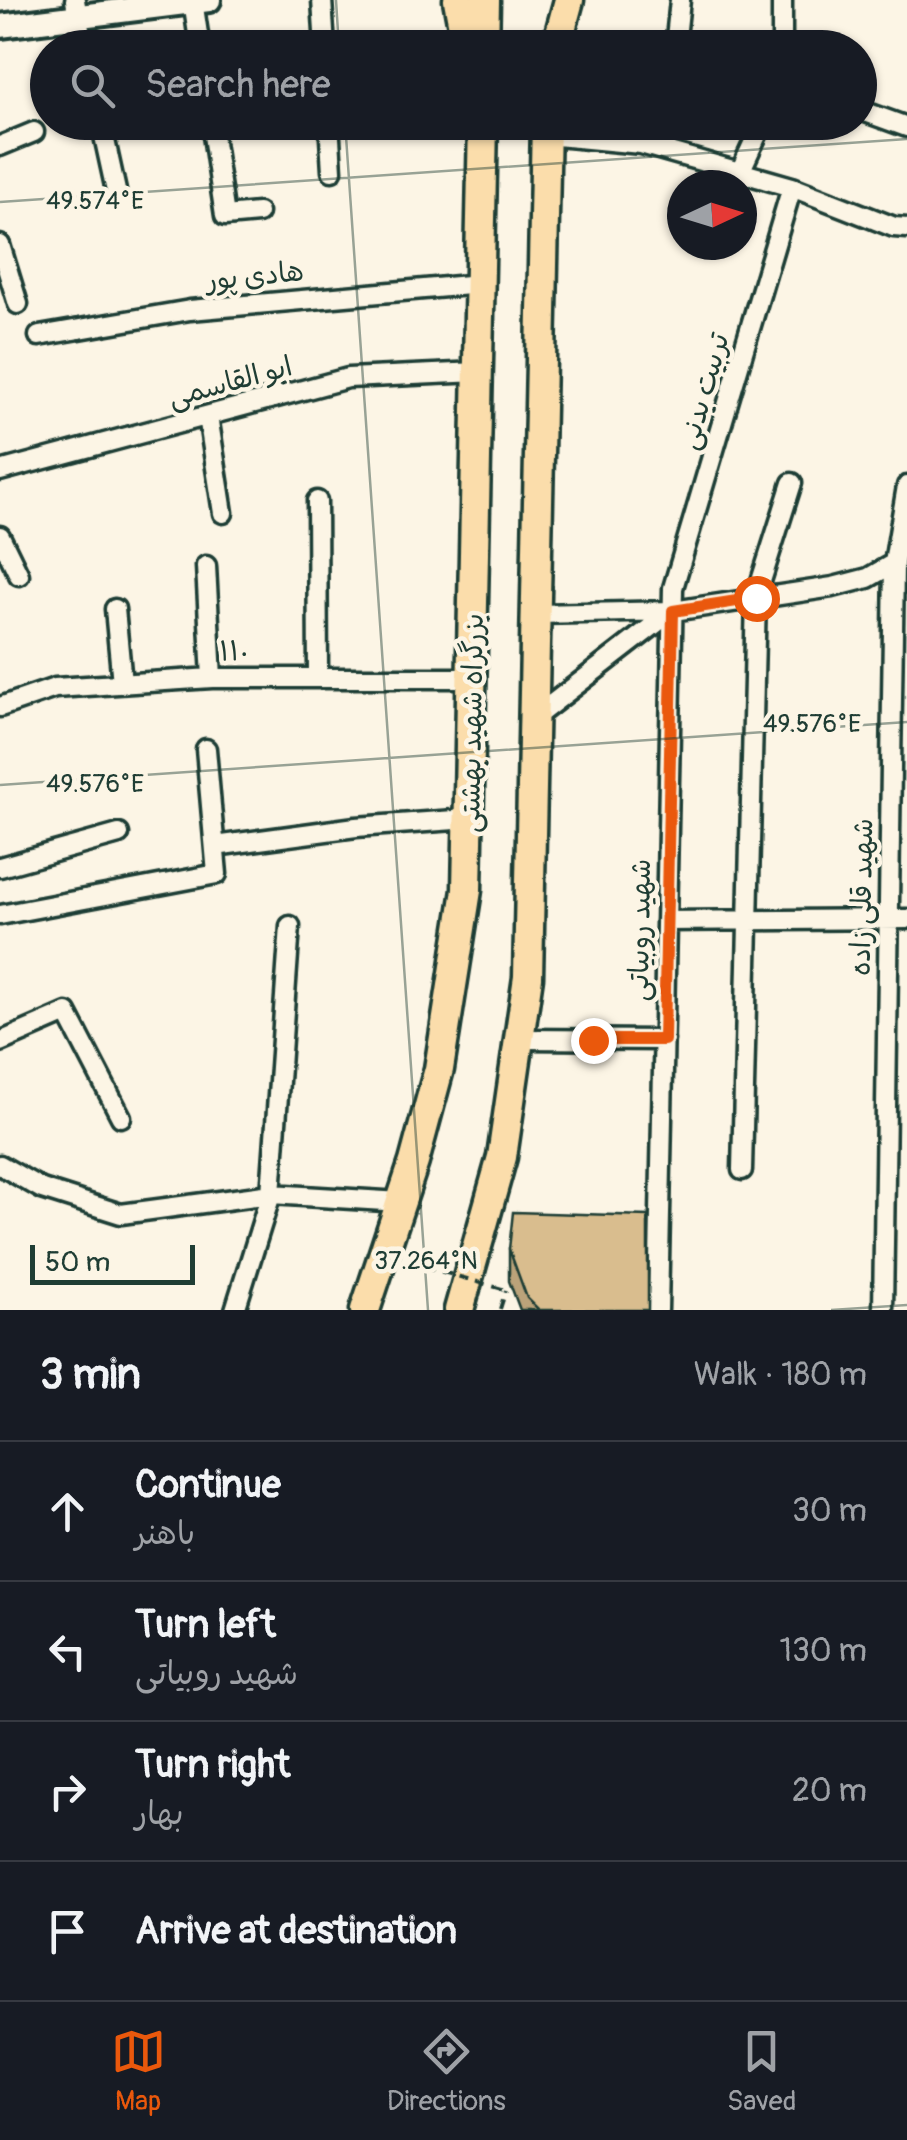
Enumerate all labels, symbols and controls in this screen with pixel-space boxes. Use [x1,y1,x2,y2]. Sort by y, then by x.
search box [30,30,877,140]
icon: search [65,58,120,113]
text: Search here [145,61,331,109]
north arrow [667,170,757,260]
text: 49.574°E [46,186,144,217]
street label: هادی پور [203,254,306,299]
street label: تربیت بدنی [671,328,738,454]
street label: ابو القاسمی [164,349,296,416]
route start [734,576,780,622]
street label: بزرگراه شهید بهشتی [453,613,492,833]
street label: ۱۱۰ [219,634,249,669]
text: 49.576°E [763,709,861,740]
text: 49.576°E [46,769,144,800]
street label: شهید قلی زاده [844,818,881,976]
street label: شهید روبیاتی [622,858,659,1002]
route end [571,1018,617,1064]
scale bar [30,1240,195,1284]
text: 50 m [45,1245,110,1280]
text: 37.264°N [374,1246,478,1277]
text: 3 min [40,1349,141,1401]
text: Walk · 180 m [694,1355,867,1395]
text: Continue [135,1461,281,1509]
icon: ahead [40,1484,95,1539]
text: 30 m [792,1491,867,1531]
text: باهنر [135,1514,195,1554]
text: Turn left [135,1601,276,1649]
icon: left [40,1624,95,1679]
text: 130 m [779,1631,867,1671]
text: شهید روبیاتی [135,1654,298,1694]
text: Turn right [135,1741,290,1789]
icon: right [40,1764,95,1819]
text: 20 m [792,1771,867,1811]
text: بهار [135,1794,184,1834]
icon: arrive [40,1904,95,1959]
text: Arrive at destination [135,1907,457,1955]
tab: Map [111,2024,166,2119]
tab: Directions [387,2024,506,2119]
tab: Saved [727,2024,796,2119]

